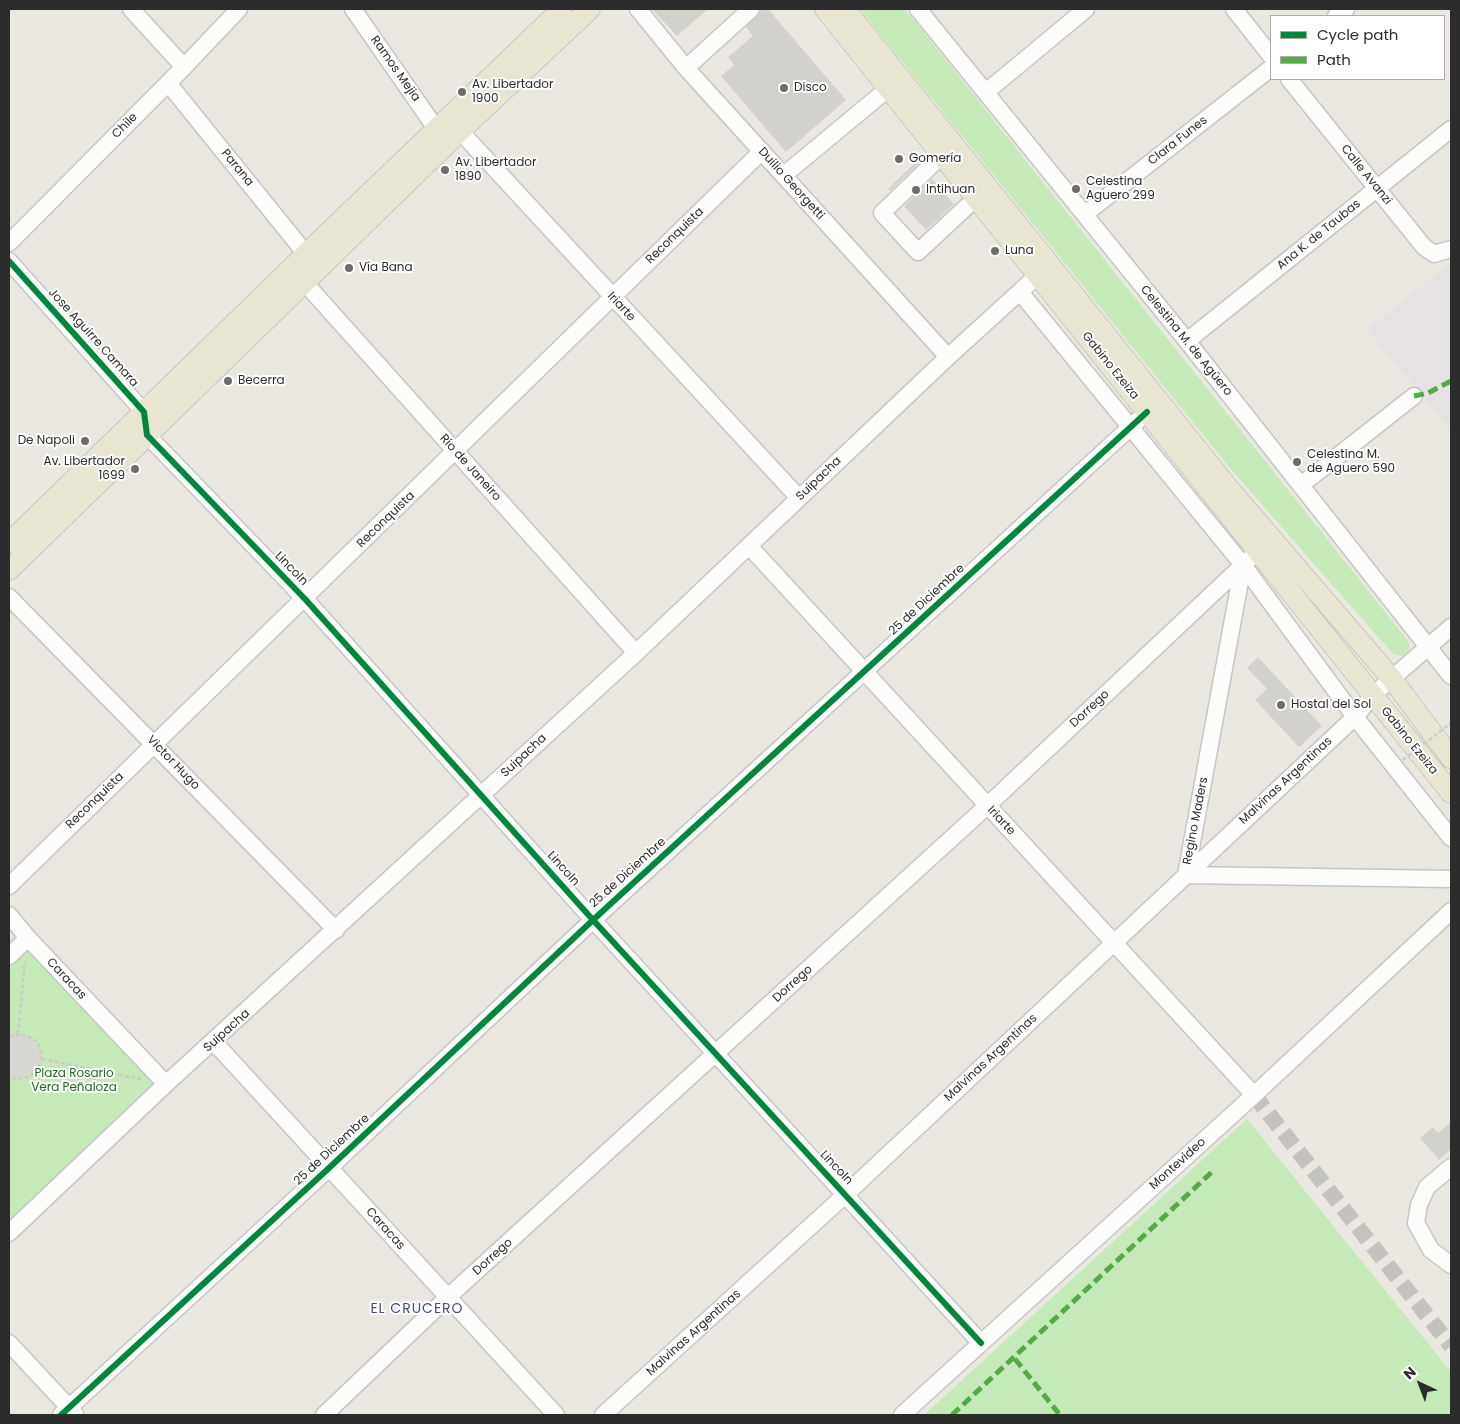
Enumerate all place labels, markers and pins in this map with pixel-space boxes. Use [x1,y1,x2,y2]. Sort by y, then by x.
place label: Av. Libertador 1900 [472,78,553,106]
place label: Disco [794,81,827,95]
marker: Disco [778,82,790,94]
marker: Av. Libertador 1900 [456,86,468,98]
place label: Gomería [909,152,961,166]
marker: Gomería [893,153,905,165]
place label: Av. Libertador 1890 [455,156,536,184]
marker: Av. Libertador 1890 [439,164,451,176]
place label: Celestina Aguero 299 [1086,175,1155,203]
place label: Intihuan [926,183,975,197]
marker: Celestina Aguero 299 [1070,183,1082,195]
marker: Intihuan [910,184,922,196]
place label: Luna [1005,244,1034,258]
marker: Luna [989,245,1001,257]
place label: Vía Bana [359,261,413,275]
marker: Vía Bana [343,262,355,274]
place label: Becerra [238,374,285,388]
marker: Becerra [222,375,234,387]
place label: De Napoli [18,434,75,448]
marker: De Napoli [79,435,91,447]
place label: Celestina M. de Aguero 590 [1307,448,1395,476]
place label: Av. Libertador 1699 [44,455,125,483]
marker: Celestina M. de Aguero 590 [1291,456,1303,468]
marker: Av. Libertador 1699 [129,463,141,475]
place label: Hostal del Sol [1291,698,1371,712]
marker: Hostal del Sol [1275,699,1287,711]

